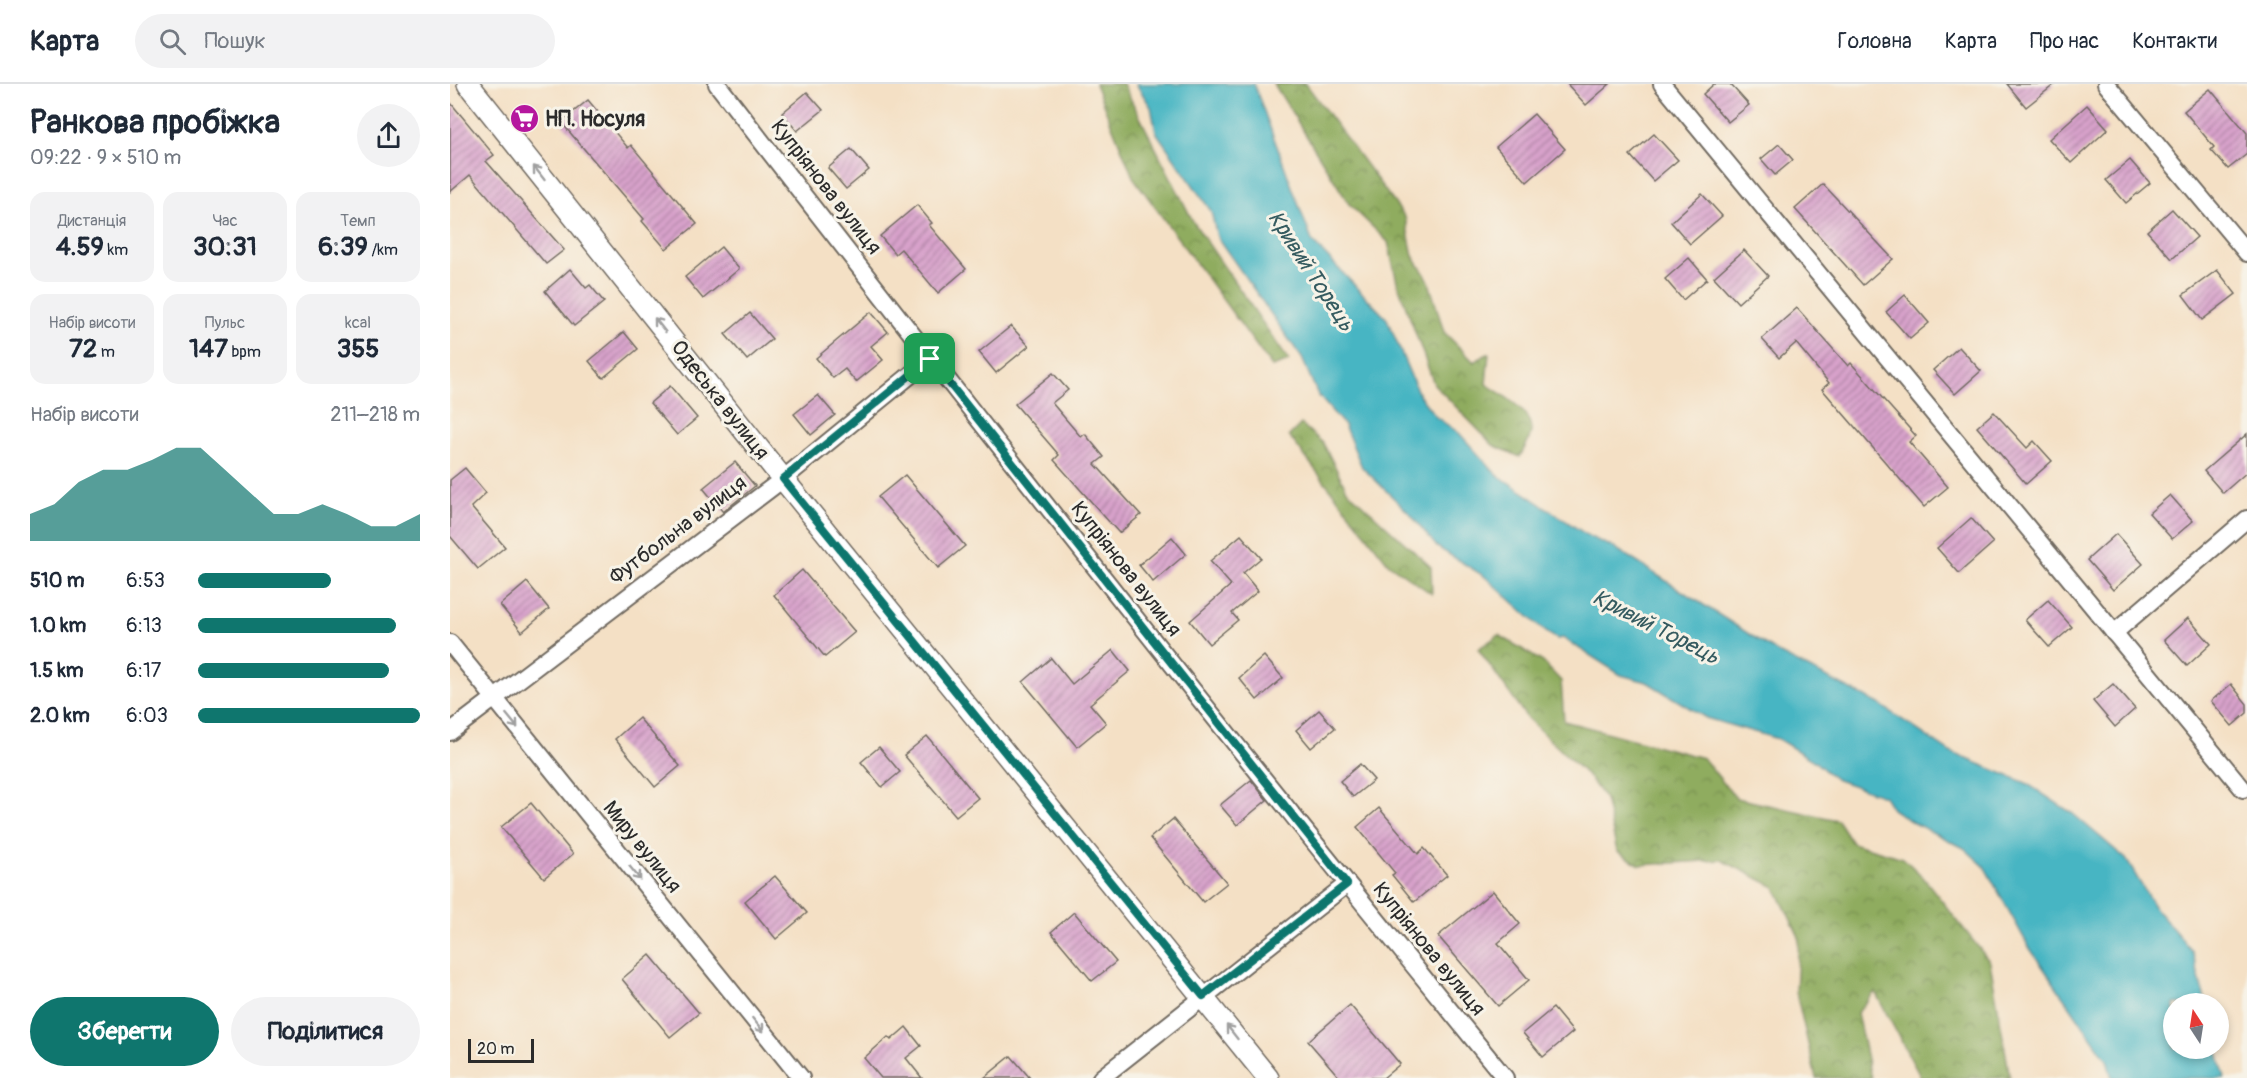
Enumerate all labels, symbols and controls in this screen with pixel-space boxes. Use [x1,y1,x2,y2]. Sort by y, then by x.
search box [135,14,555,68]
text: Карта [30,24,99,59]
icon: search [156,25,189,58]
text: Пошук [204,27,266,55]
text: Головна [1838,28,1912,55]
text: Карта [1945,28,1997,55]
text: Про нас [2030,28,2099,55]
text: Контакти [2132,28,2217,55]
text: Ранкова пробіжка [30,102,280,143]
supermarket icon: НП. Носуля [508,103,540,135]
button: share [357,104,420,167]
place label: НП. Носуля [545,106,645,133]
street label: Купріянова вулиця [765,114,887,260]
text: 09:22 · 9 × 510 m [30,145,181,170]
one-way arrow [532,165,545,181]
water label: Кривий Торець [1262,206,1361,337]
text: Дистанція [58,211,126,231]
text: Час [212,211,238,231]
text: Темп [340,211,376,231]
text: 4.59 [56,231,104,263]
text: 30:31 [193,231,257,263]
text: 6:39 [318,231,368,263]
text: km [104,240,128,260]
text: /km [368,240,398,260]
text: Набір висоти [49,313,136,333]
text: Пульс [205,313,245,333]
text: kcal [345,313,371,333]
one-way arrow [654,317,667,333]
text: 72 [69,333,97,365]
text: 147 [189,333,228,365]
text: 355 [337,333,379,365]
pin [904,333,955,384]
street label: Одеська вулиця [665,335,775,465]
text: m [97,342,115,362]
text: bpm [228,342,261,362]
icon: arrive [913,342,946,375]
text: Набір висоти [30,402,139,427]
text: 211–218 m [330,402,420,427]
street label: Футбольна вулиця [604,470,752,590]
street label: Купріянова вулиця [1065,496,1187,642]
text: 510 m [30,568,84,593]
text: 6:53 [126,568,165,593]
water label: Кривий Торець [1588,583,1725,671]
text: 1.0 km [30,613,86,638]
text: 6:13 [126,613,162,638]
text: 1.5 km [30,658,83,683]
text: 6:17 [126,658,161,683]
text: 2.0 km [30,703,90,728]
text: 6:03 [126,703,168,728]
one-way arrow [506,713,519,729]
street label: Миру вулиця [597,796,687,898]
one-way arrow [628,865,642,880]
street label: Купріянова вулиця [1367,877,1491,1021]
north arrow [2163,993,2229,1059]
map controls [2163,993,2229,1059]
button: Зберегти [30,997,219,1066]
button: Поділитися [231,997,420,1066]
one-way arrow [751,1017,764,1033]
one-way arrow [1225,1024,1238,1040]
scale bar [468,1036,534,1064]
text: 20 m [477,1039,515,1059]

